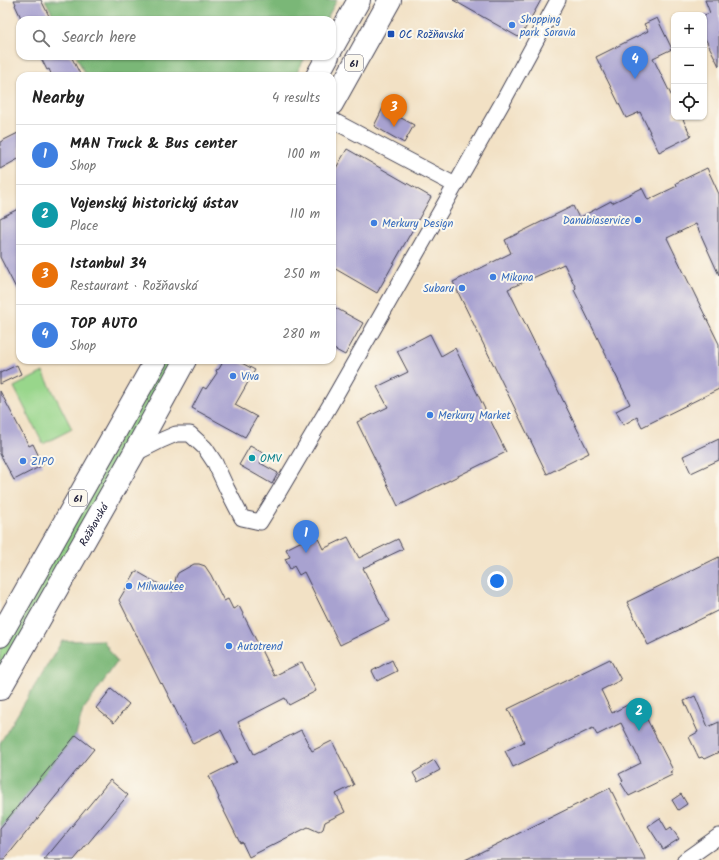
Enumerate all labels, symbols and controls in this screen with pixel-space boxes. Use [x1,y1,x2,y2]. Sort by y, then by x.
place label: Shopping park Soravia [519,11,576,42]
map controls [671,12,707,120]
button: + [671,12,707,48]
search box [16,16,336,60]
marker: Shopping park Soravia [507,20,517,30]
text: Search here [62,26,136,50]
place label: OC Rožňavská [399,26,465,44]
icon: search [30,27,52,49]
marker: OC Rožňavská [386,29,396,39]
pin: 4 [622,46,648,79]
button: − [671,48,707,84]
road number: 61 [345,55,363,71]
button: locate [671,84,707,120]
text: Nearby [32,85,84,112]
text: 4 results [272,88,320,109]
pin: 3 [381,94,407,127]
text: MAN Truck & Bus center [70,132,237,156]
text: 1 [43,144,47,165]
text: 100 m [287,144,320,165]
text: Shop [70,156,96,177]
text: Vojenský historický ústav [70,192,238,216]
text: 2 [41,204,49,225]
text: 110 m [290,204,320,225]
place label: Danubiaservice [563,212,630,230]
place label: Merkury Design [382,215,454,233]
marker: Danubiaservice [633,215,643,225]
text: Place [70,216,98,237]
marker: Merkury Design [369,218,379,228]
text: Istanbul 34 [70,252,146,276]
text: 3 [41,264,49,285]
text: 250 m [283,264,320,285]
place label: Mikona [501,269,533,287]
marker: Mikona [488,272,498,282]
text: Restaurant · Rožňavská [70,276,198,297]
place label: Subaru [423,280,455,298]
marker: Subaru [457,283,467,293]
text: TOP AUTO [70,312,137,336]
text: 4 [41,324,49,345]
text: 280 m [283,324,320,345]
text: Shop [70,336,96,357]
place label: Viva [241,368,259,386]
marker: Viva [228,371,238,381]
place label: Merkury Market [438,407,512,425]
marker: Merkury Market [425,410,435,420]
place label: OMV [260,450,282,468]
place label: ZIPO [31,453,54,471]
marker: OMV [247,453,257,463]
marker: ZIPO [18,456,28,466]
road number: 61 [69,490,87,506]
street label: Rožňavská [75,499,115,550]
pin: 1 [293,520,319,553]
your location [487,571,507,591]
place label: Milwaukee [137,578,184,596]
marker: Milwaukee [124,581,134,591]
place label: Autotrend [237,638,283,656]
marker: Autotrend [224,641,234,651]
pin: 2 [626,698,652,731]

